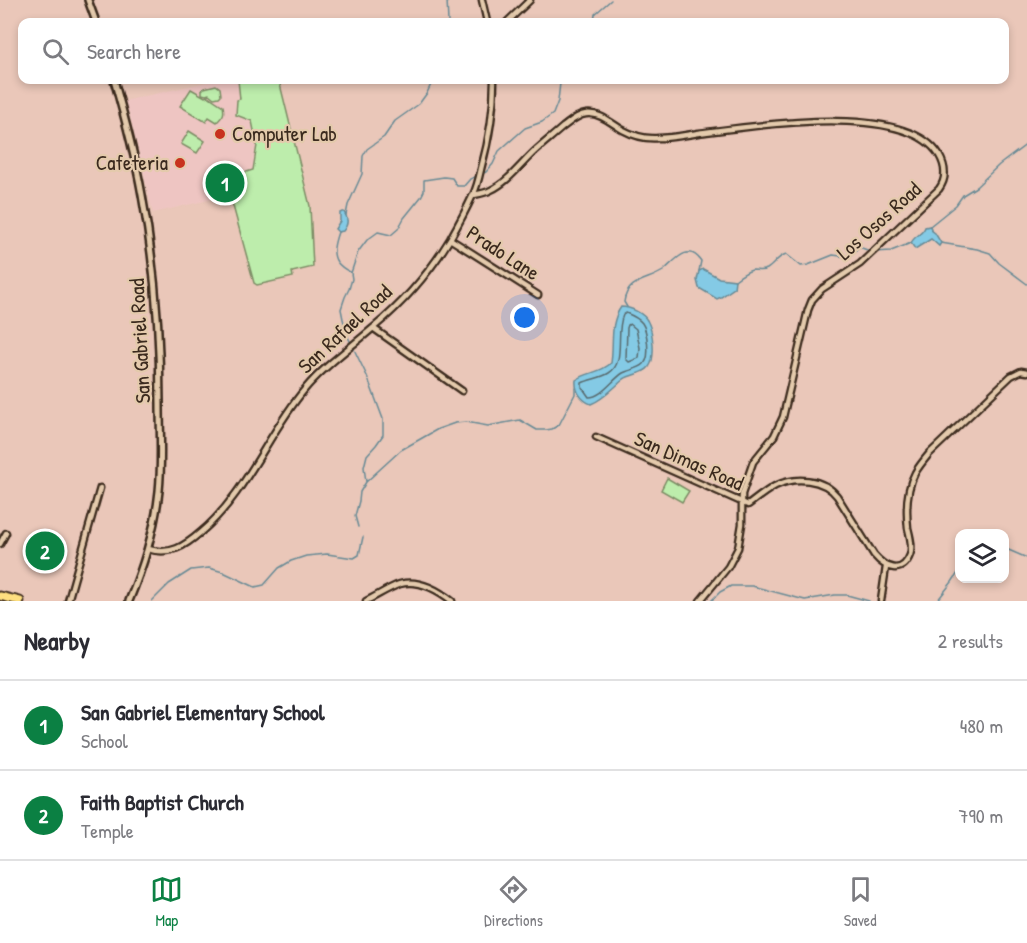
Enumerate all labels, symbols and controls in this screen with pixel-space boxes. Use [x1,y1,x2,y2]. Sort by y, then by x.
search box [18,18,1009,84]
icon: search [39,35,72,68]
text: Search here [87,36,181,66]
place label: Computer Lab [232,119,337,148]
marker: Computer Lab [213,127,227,141]
place label: Cafeteria [96,148,168,177]
marker: Cafeteria [173,156,187,170]
pin: 1 [206,160,244,206]
street label: Los Osos Road [830,175,927,266]
street label: Prado Lane [461,218,545,287]
street label: San Rafael Road [291,277,398,380]
street label: San Gabriel Road [122,278,157,404]
your location [510,303,539,332]
street label: San Dimas Road [630,424,748,498]
pin: 2 [26,528,64,574]
map controls [955,529,1009,583]
button: layers [955,529,1009,583]
text: Nearby [24,623,90,658]
text: 2 results [938,627,1003,654]
text: San Gabriel Elementary School [81,697,325,727]
text: 1 [40,712,47,739]
text: 480 m [960,712,1003,739]
text: School [81,727,128,754]
text: Faith Baptist Church [81,787,244,817]
text: 2 [39,802,48,829]
text: 790 m [959,802,1003,829]
text: Temple [81,817,134,844]
tab: Map [150,873,183,931]
tab: Directions [484,873,543,931]
tab: Saved [844,873,877,931]

